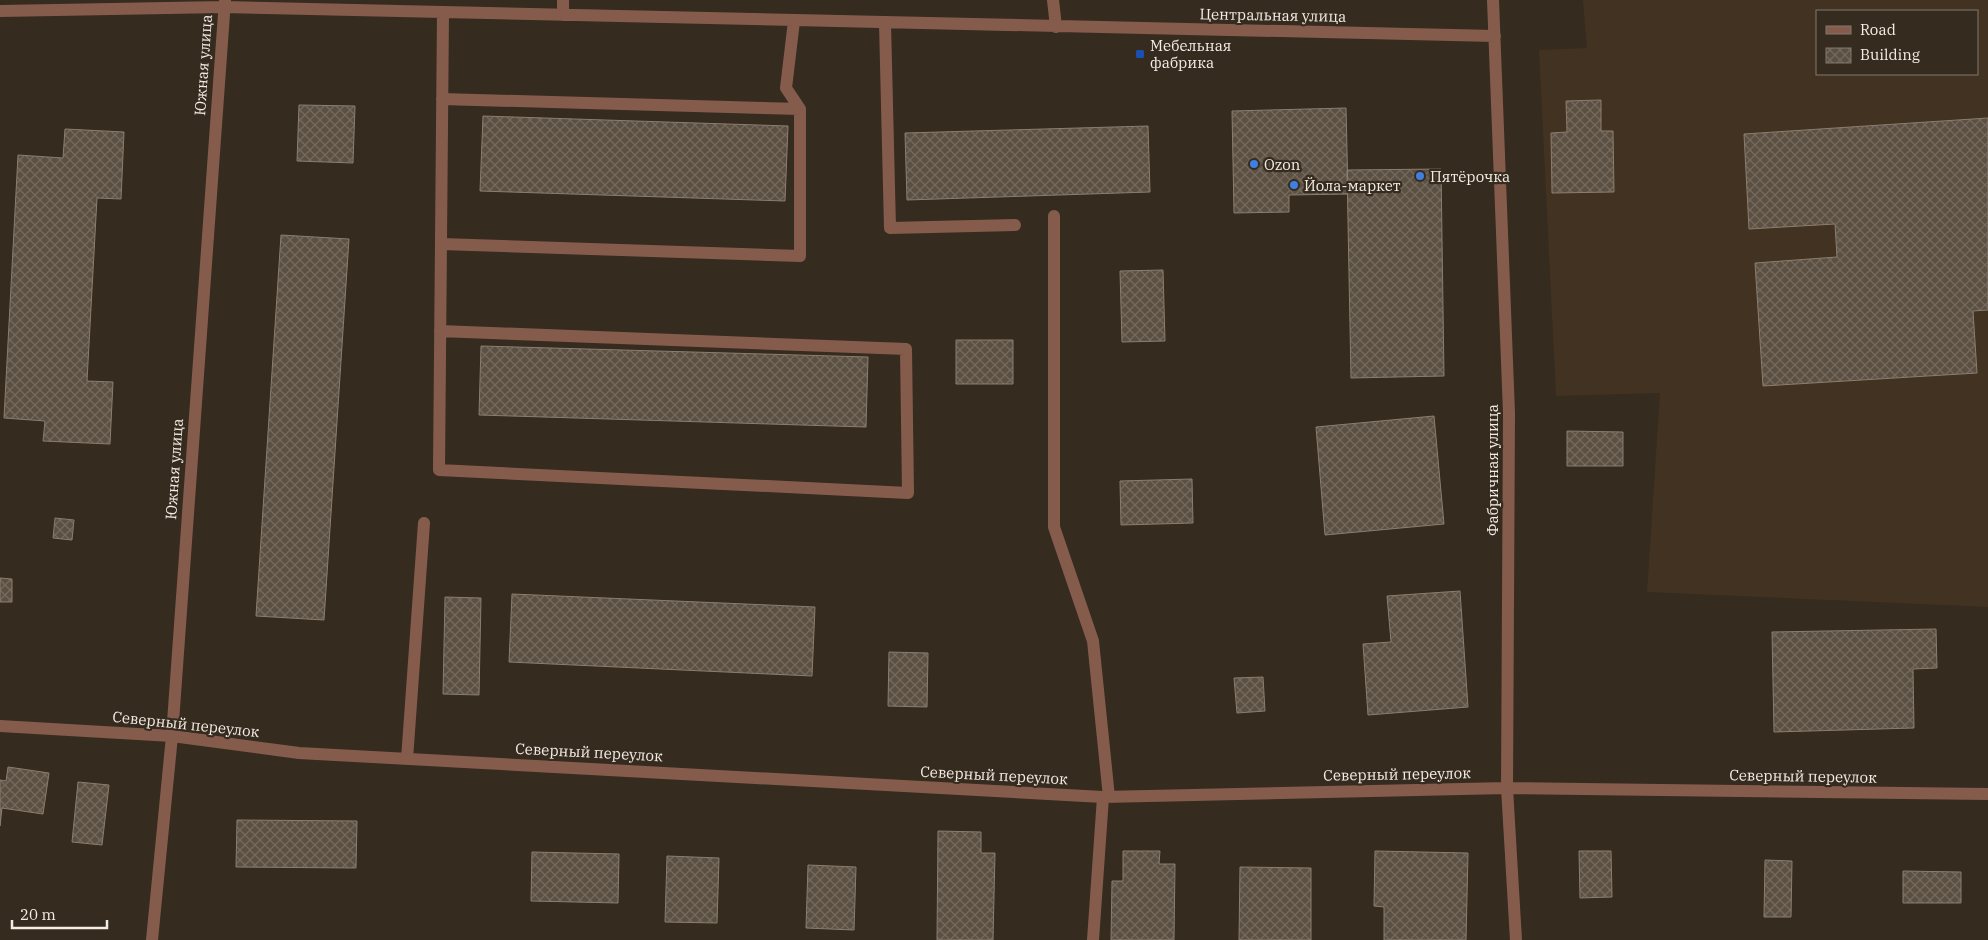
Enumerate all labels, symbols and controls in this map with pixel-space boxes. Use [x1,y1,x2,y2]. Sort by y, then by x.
street label: Центральная улица [1199,4,1347,26]
legend [1816,10,1978,75]
street label: Южная улица [190,14,216,116]
text: Road [1860,20,1896,39]
place label: Мебельная фабрика [1150,36,1232,72]
text: Building [1860,45,1920,64]
marker: Мебельная фабрика [1134,48,1146,60]
place label: Ozon [1264,155,1301,174]
marker: Ozon [1248,158,1260,170]
place label: Пятёрочка [1430,167,1510,186]
marker: Пятёрочка [1414,170,1426,182]
place label: Йола-маркет [1304,176,1401,195]
marker: Йола-маркет [1288,179,1300,191]
street label: Фабричная улица [1483,404,1502,536]
street label: Южная улица [161,418,187,520]
street label: Северный переулок [112,707,261,741]
street label: Северный переулок [515,739,663,765]
street label: Северный переулок [920,762,1068,788]
street label: Северный переулок [1323,763,1471,785]
street label: Северный переулок [1729,765,1877,787]
scale bar [12,898,108,930]
text: 20 m [20,905,56,924]

